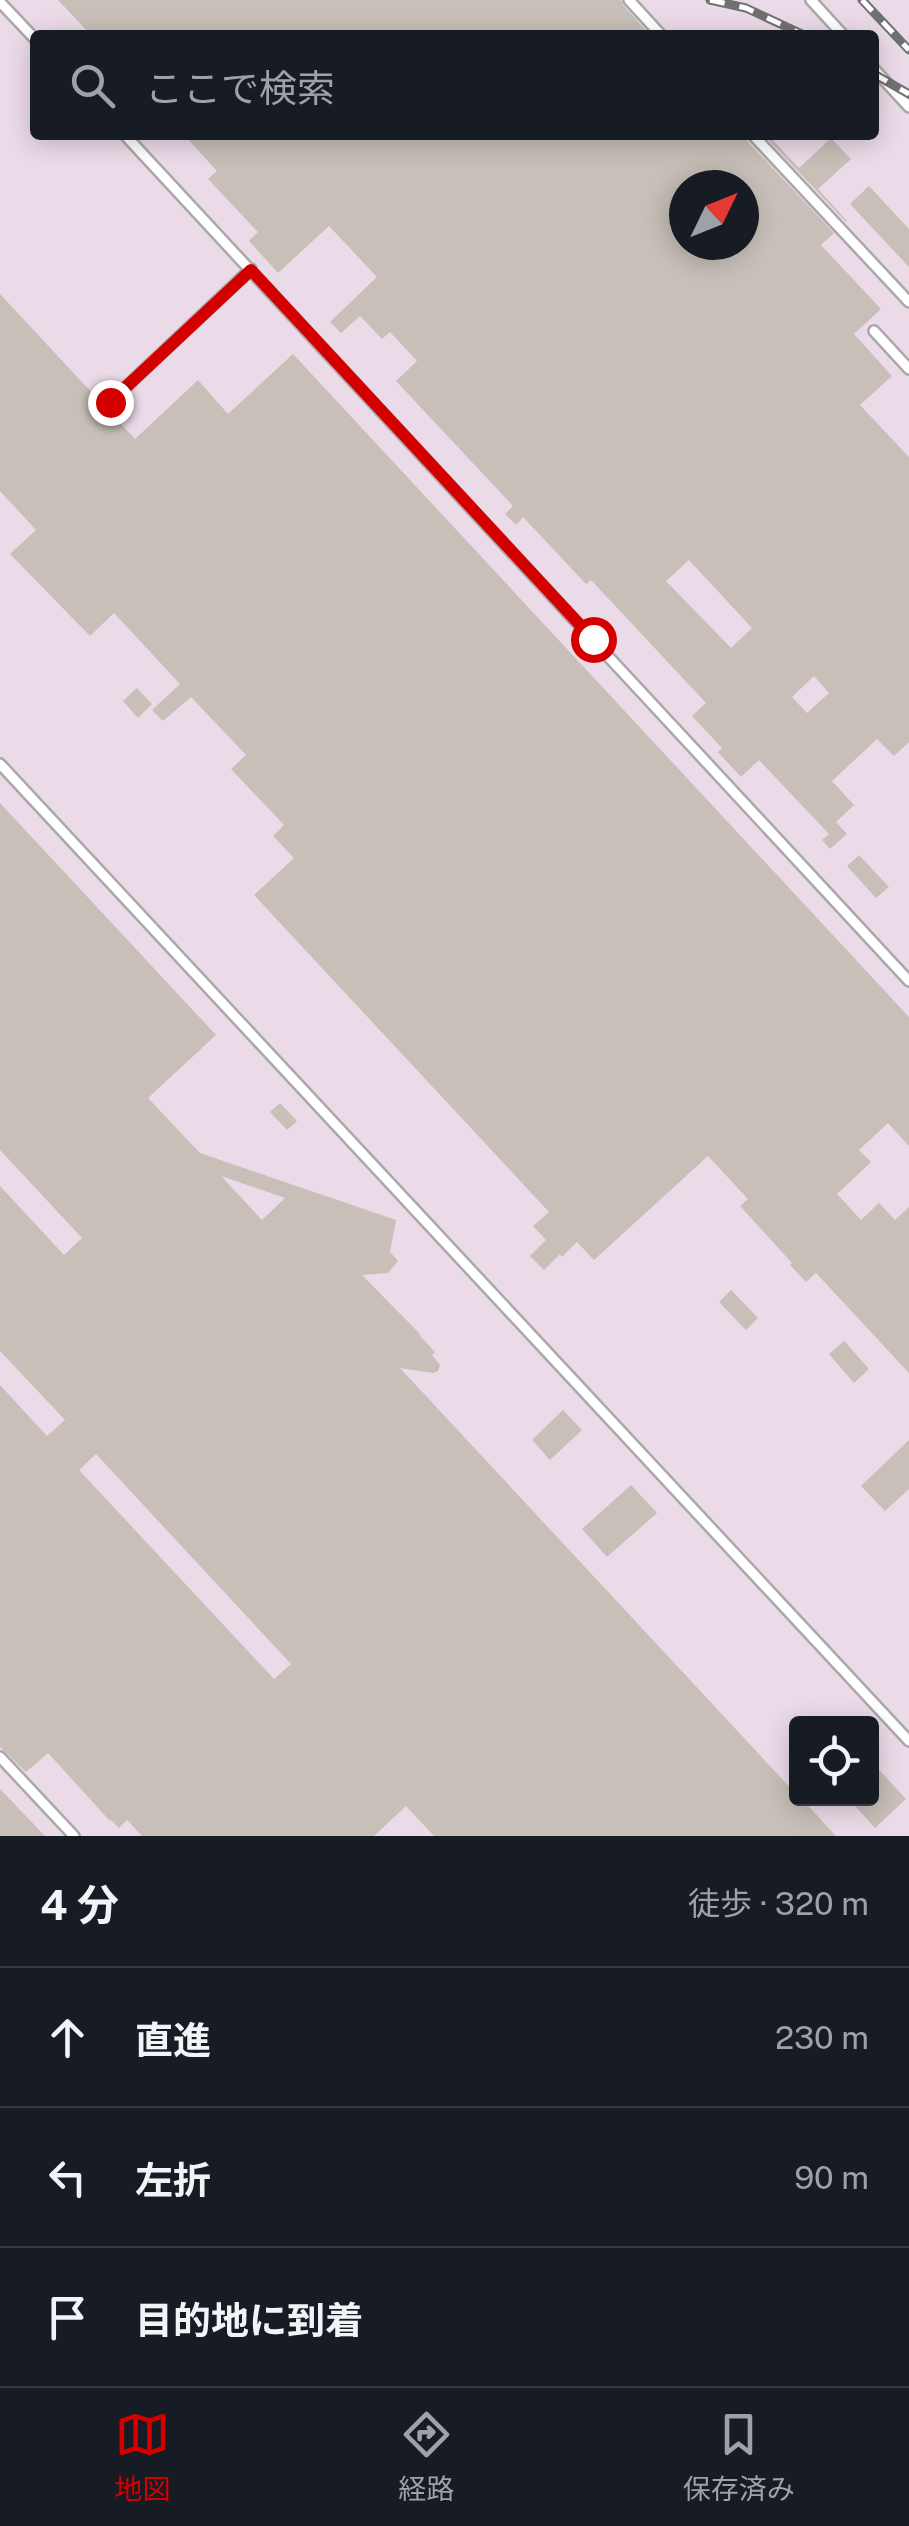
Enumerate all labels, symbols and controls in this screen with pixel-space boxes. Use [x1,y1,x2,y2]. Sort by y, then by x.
search box [30,30,879,140]
icon: search [65,58,120,113]
text: ここで検索 [145,66,335,111]
north arrow [669,170,759,260]
route end [88,380,134,426]
route start [571,617,617,663]
map controls [789,1716,879,1806]
button: locate [789,1716,879,1806]
text: 4 分 [40,1880,119,1929]
text: 徒歩 · 320 m [688,1885,869,1922]
icon: ahead [40,2010,95,2065]
text: 直進 [135,2018,211,2063]
text: 230 m [775,2019,869,2056]
icon: left [40,2150,95,2205]
text: 左折 [135,2158,211,2203]
text: 90 m [794,2159,869,2196]
icon: arrive [40,2290,95,2345]
text: 目的地に到着 [135,2298,363,2343]
tab: 地図 [114,2407,170,2507]
tab: 経路 [398,2407,455,2507]
tab: 保存済み [683,2407,795,2507]

